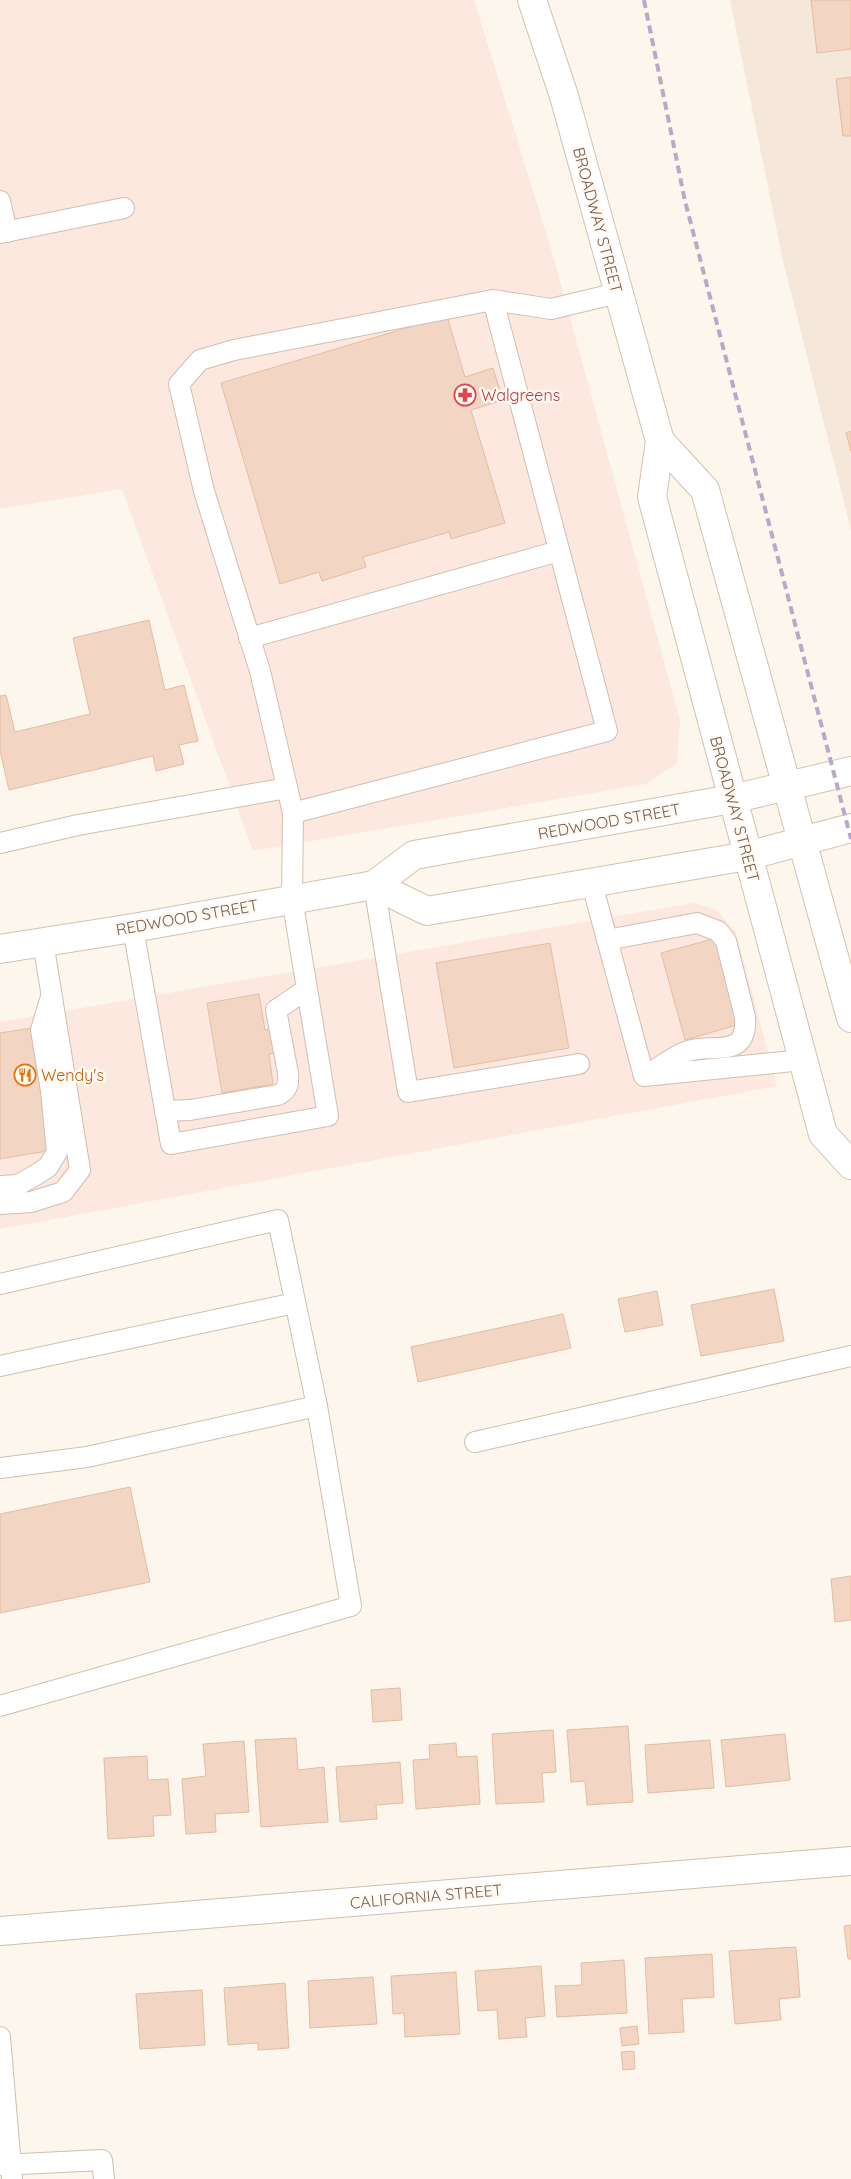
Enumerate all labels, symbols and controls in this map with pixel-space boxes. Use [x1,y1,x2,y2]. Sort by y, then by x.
street label: BROADWAY STREET [569,145,627,295]
pharmacy icon: Walgreens [453,383,477,407]
place label: Walgreens [481,385,560,405]
street label: BROADWAY STREET [706,734,764,884]
street label: REDWOOD STREET [536,799,682,843]
street label: REDWOOD STREET [114,895,260,939]
restaurant icon: Wendy's [13,1063,37,1087]
place label: Wendy's [41,1065,104,1085]
street label: CALIFORNIA STREET [349,1879,503,1913]

